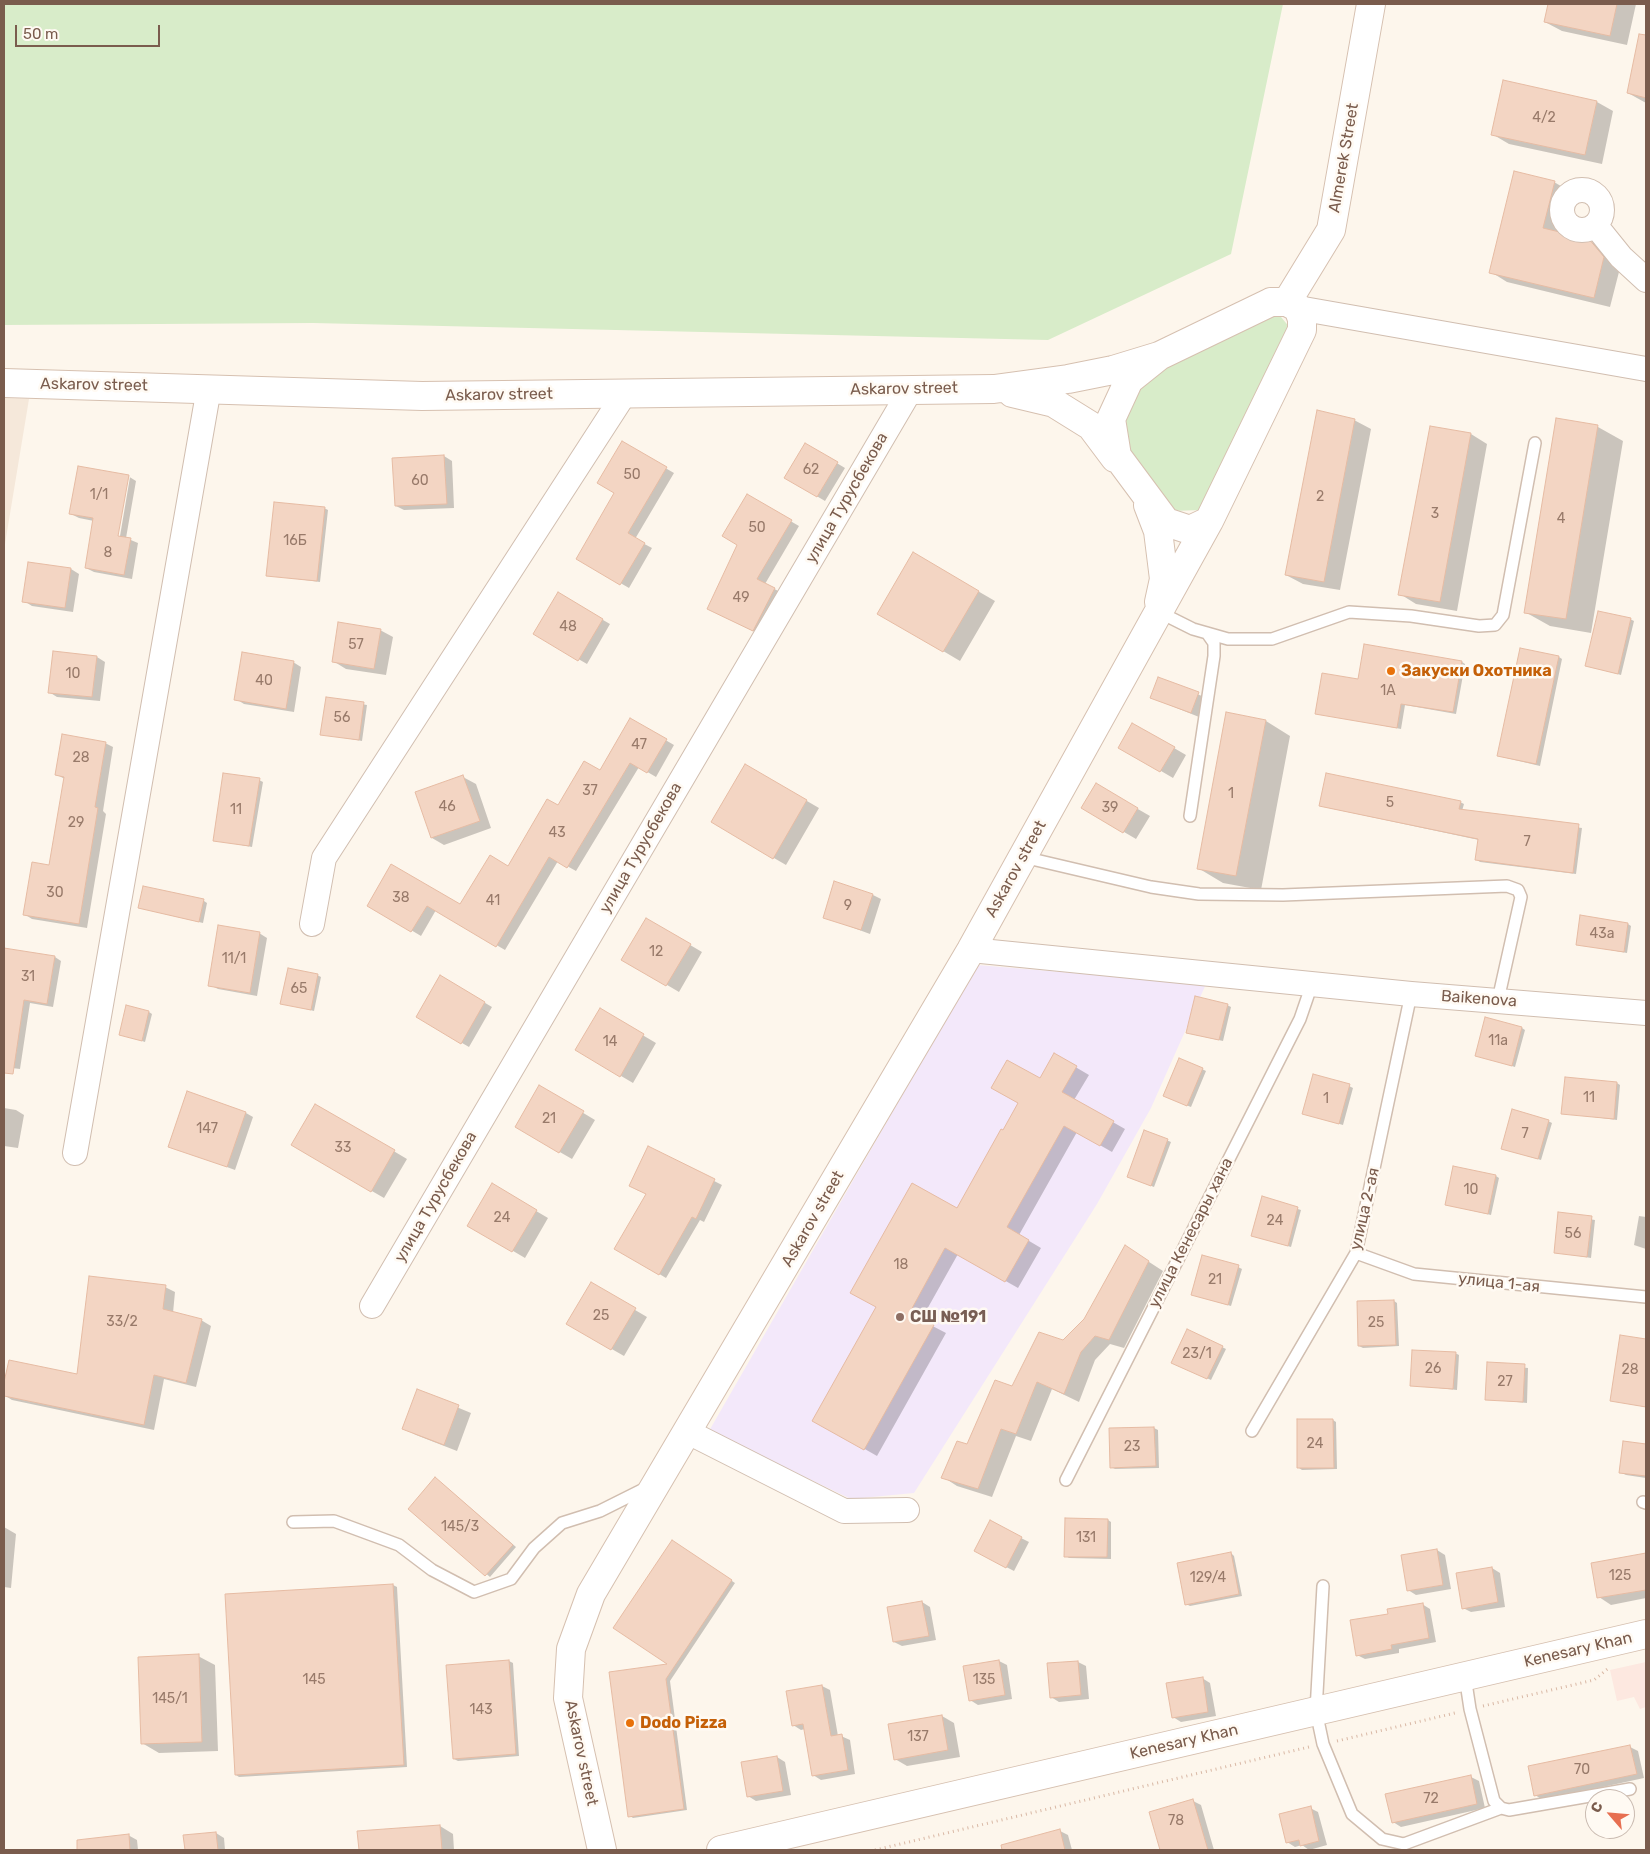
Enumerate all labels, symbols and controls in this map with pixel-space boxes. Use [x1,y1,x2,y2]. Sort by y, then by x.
scale bar [18,15,162,47]
text: 50 m [23,25,58,43]
street label: Almerek Street [1325,102,1363,214]
house number: 4/2 [1532,110,1556,126]
street label: Askarov street [40,374,148,396]
street label: Askarov street [850,378,958,400]
street label: Askarov street [445,384,553,406]
street label: улица Турусбекова [802,429,892,567]
house number: 62 [803,462,819,478]
house number: 50 [623,467,641,483]
house number: 60 [411,473,429,489]
house number: 1/1 [90,487,108,503]
house number: 2 [1316,489,1324,505]
house number: 3 [1431,506,1439,522]
house number: 4 [1557,511,1565,527]
house number: 50 [748,520,766,536]
house number: 16Б [283,533,307,549]
house number: 8 [104,545,112,561]
house number: 49 [733,590,749,606]
house number: 48 [559,619,577,635]
house number: 57 [348,637,364,653]
place label: Закуски Охотника [1401,661,1552,681]
marker: Закуски Охотника [1385,665,1397,677]
house number: 10 [66,666,80,682]
house number: 40 [255,673,273,689]
house number: 1А [1380,683,1396,699]
house number: 56 [334,710,350,726]
house number: 47 [631,737,647,753]
house number: 28 [72,750,90,766]
street label: улица Турусбекова [596,779,686,917]
house number: 37 [582,783,598,799]
house number: 1 [1228,786,1234,802]
house number: 5 [1386,795,1394,811]
house number: 46 [438,799,456,815]
house number: 39 [1102,800,1118,816]
house number: 11 [230,802,242,818]
house number: 29 [68,815,84,831]
street label: Askarov street [981,817,1051,921]
house number: 43 [548,825,566,841]
house number: 7 [1523,834,1531,850]
house number: 30 [46,885,64,901]
house number: 38 [392,890,410,906]
house number: 41 [486,893,500,909]
house number: 9 [844,898,852,914]
house number: 43а [1590,926,1614,942]
house number: 12 [649,944,663,960]
house number: 11/1 [222,951,246,967]
house number: 31 [21,969,35,985]
house number: 65 [291,981,307,997]
street label: Baikenova [1440,987,1518,1011]
house number: 11а [1488,1033,1508,1049]
house number: 14 [603,1034,617,1050]
house number: 11 [1583,1090,1595,1106]
house number: 1 [1323,1091,1329,1107]
house number: 21 [542,1111,556,1127]
house number: 147 [196,1121,218,1137]
house number: 7 [1521,1126,1529,1142]
street label: улица Турусбекова [391,1128,481,1266]
house number: 33 [335,1140,351,1156]
street label: улица Кенесары хана [1145,1155,1237,1311]
street label: улица 2-ая [1346,1166,1384,1252]
street label: Askarov street [778,1167,848,1271]
house number: 10 [1464,1182,1478,1198]
house number: 24 [494,1210,510,1226]
house number: 24 [1267,1213,1283,1229]
house number: 56 [1565,1226,1581,1242]
house number: 18 [894,1257,908,1273]
street label: улица 1-ая [1457,1269,1541,1297]
house number: 21 [1208,1272,1222,1288]
place label: СШ №191 [910,1307,986,1327]
house number: 25 [593,1308,609,1324]
marker: СШ №191 [894,1311,906,1323]
house number: 33/2 [106,1314,138,1330]
house number: 25 [1368,1315,1384,1331]
house number: 23/1 [1182,1346,1212,1362]
house number: 26 [1425,1361,1441,1377]
house number: 28 [1621,1362,1639,1378]
house number: 27 [1497,1374,1513,1390]
house number: 24 [1307,1436,1323,1452]
house number: 23 [1124,1439,1140,1455]
house number: 145/3 [441,1519,479,1535]
house number: 131 [1076,1530,1096,1546]
house number: 125 [1609,1568,1631,1584]
house number: 129/4 [1190,1570,1226,1586]
street label: Kenesary Khan [1522,1628,1634,1672]
house number: 145 [302,1672,326,1688]
house number: 135 [973,1672,995,1688]
house number: 145/1 [152,1691,188,1707]
street label: Askarov street [560,1698,602,1808]
house number: 143 [469,1702,493,1718]
place label: Dodo Pizza [640,1713,727,1733]
marker: Dodo Pizza [624,1717,636,1729]
street label: Kenesary Khan [1128,1720,1240,1764]
house number: 137 [907,1729,929,1745]
house number: 70 [1574,1762,1590,1778]
north arrow [1585,1789,1635,1839]
house number: 72 [1423,1791,1439,1807]
text: С [1587,1799,1607,1816]
house number: 78 [1168,1813,1184,1829]

